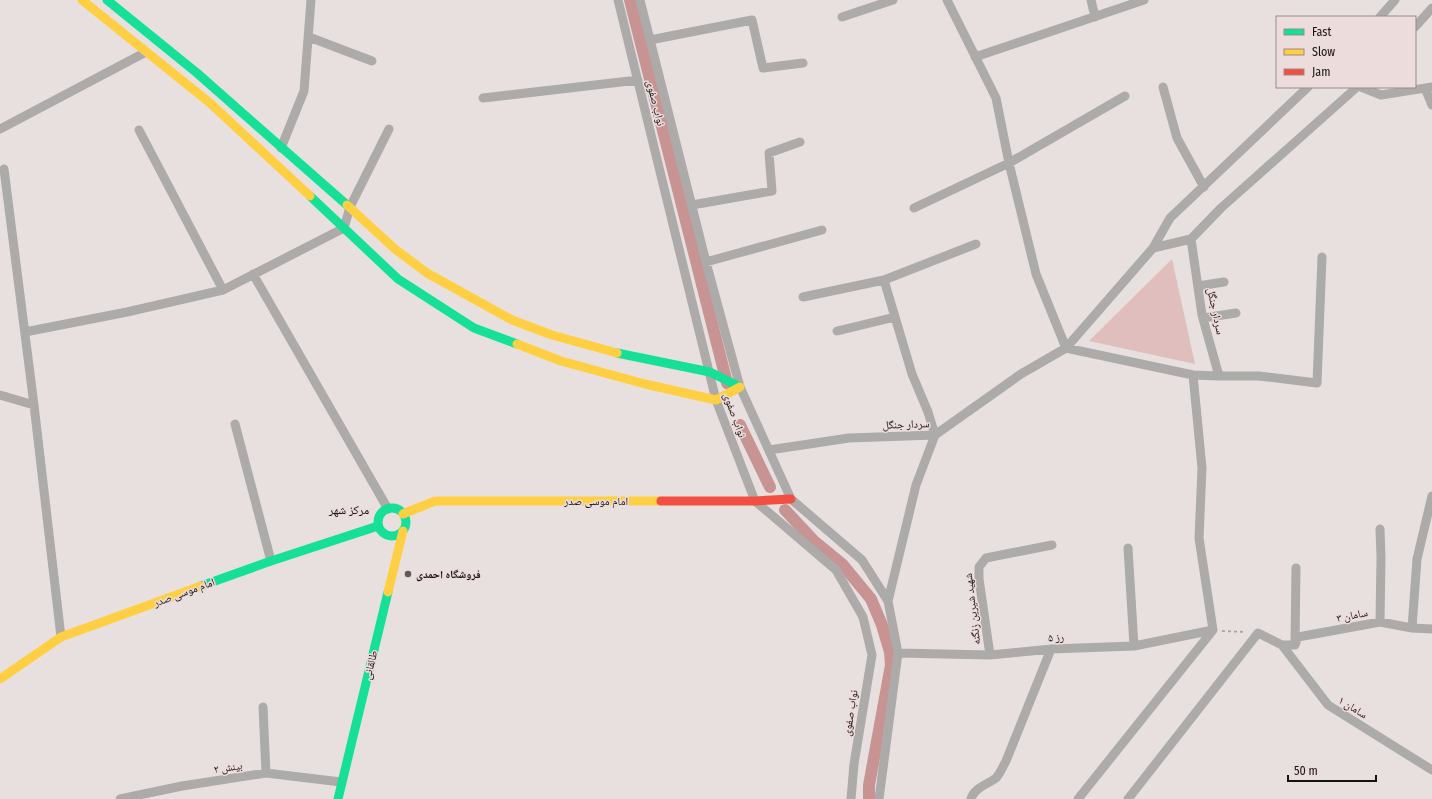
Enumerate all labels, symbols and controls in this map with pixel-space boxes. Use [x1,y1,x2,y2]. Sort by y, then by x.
legend [1276,16,1416,88]
text: Fast [1312,25,1331,39]
text: Slow [1312,45,1335,59]
text: Jam [1312,65,1330,79]
street label: نواب صفوی [644,79,667,127]
street label: سردار جنگل [1204,287,1227,336]
street label: نواب صفوی [720,391,749,439]
street label: سردار جنگل [882,417,930,432]
street label: امام موسی صدر [563,495,628,508]
district label: مرکز شهر [328,503,369,517]
place label: فروشگاه احمدی [416,568,481,582]
marker: فروشگاه احمدی [403,569,413,579]
street label: شهید شیرین زنگنه [962,572,983,646]
street label: امام موسی صدر [151,575,216,610]
street label: سامان ۳ [1335,606,1369,625]
street label: رز ۵ [1048,631,1064,644]
street label: طالقانی [361,649,380,681]
street label: نواب صفوی [840,689,861,737]
street label: سامان ۱ [1336,693,1370,721]
scale bar [1288,757,1376,783]
street label: بینش ۲ [213,759,243,776]
text: 50 m [1294,764,1318,778]

